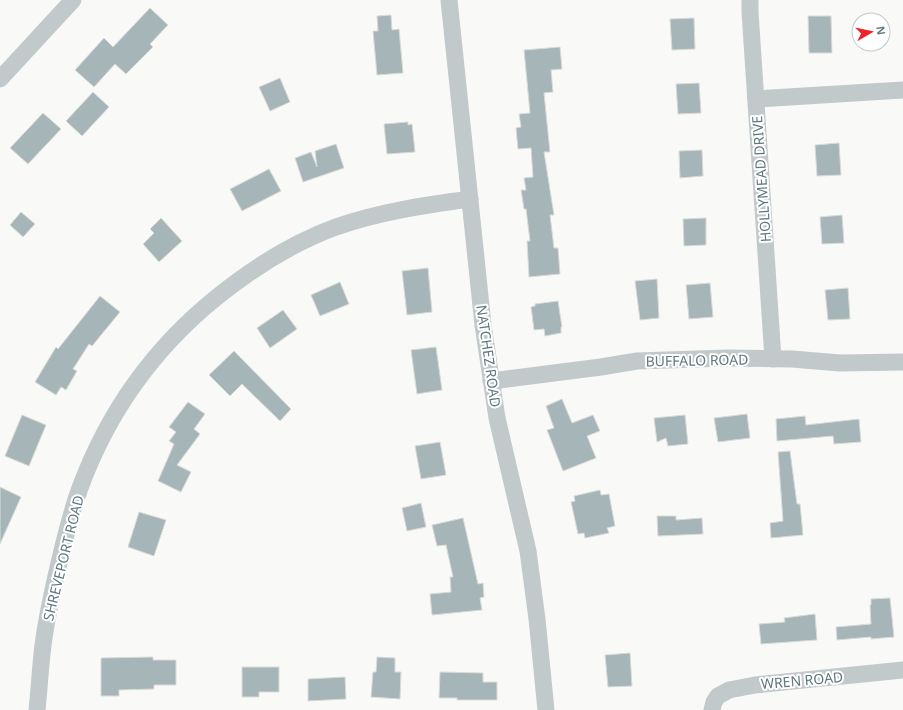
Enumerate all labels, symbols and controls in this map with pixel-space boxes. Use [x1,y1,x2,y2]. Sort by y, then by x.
north arrow [851,12,891,52]
text: N [873,25,889,36]
street label: HOLLYMEAD DRIVE [747,115,775,243]
street label: NATCHEZ ROAD [472,304,506,408]
street label: BUFFALO ROAD [645,350,749,370]
street label: SHREVEPORT ROAD [38,493,88,623]
street label: WREN ROAD [760,667,844,693]

